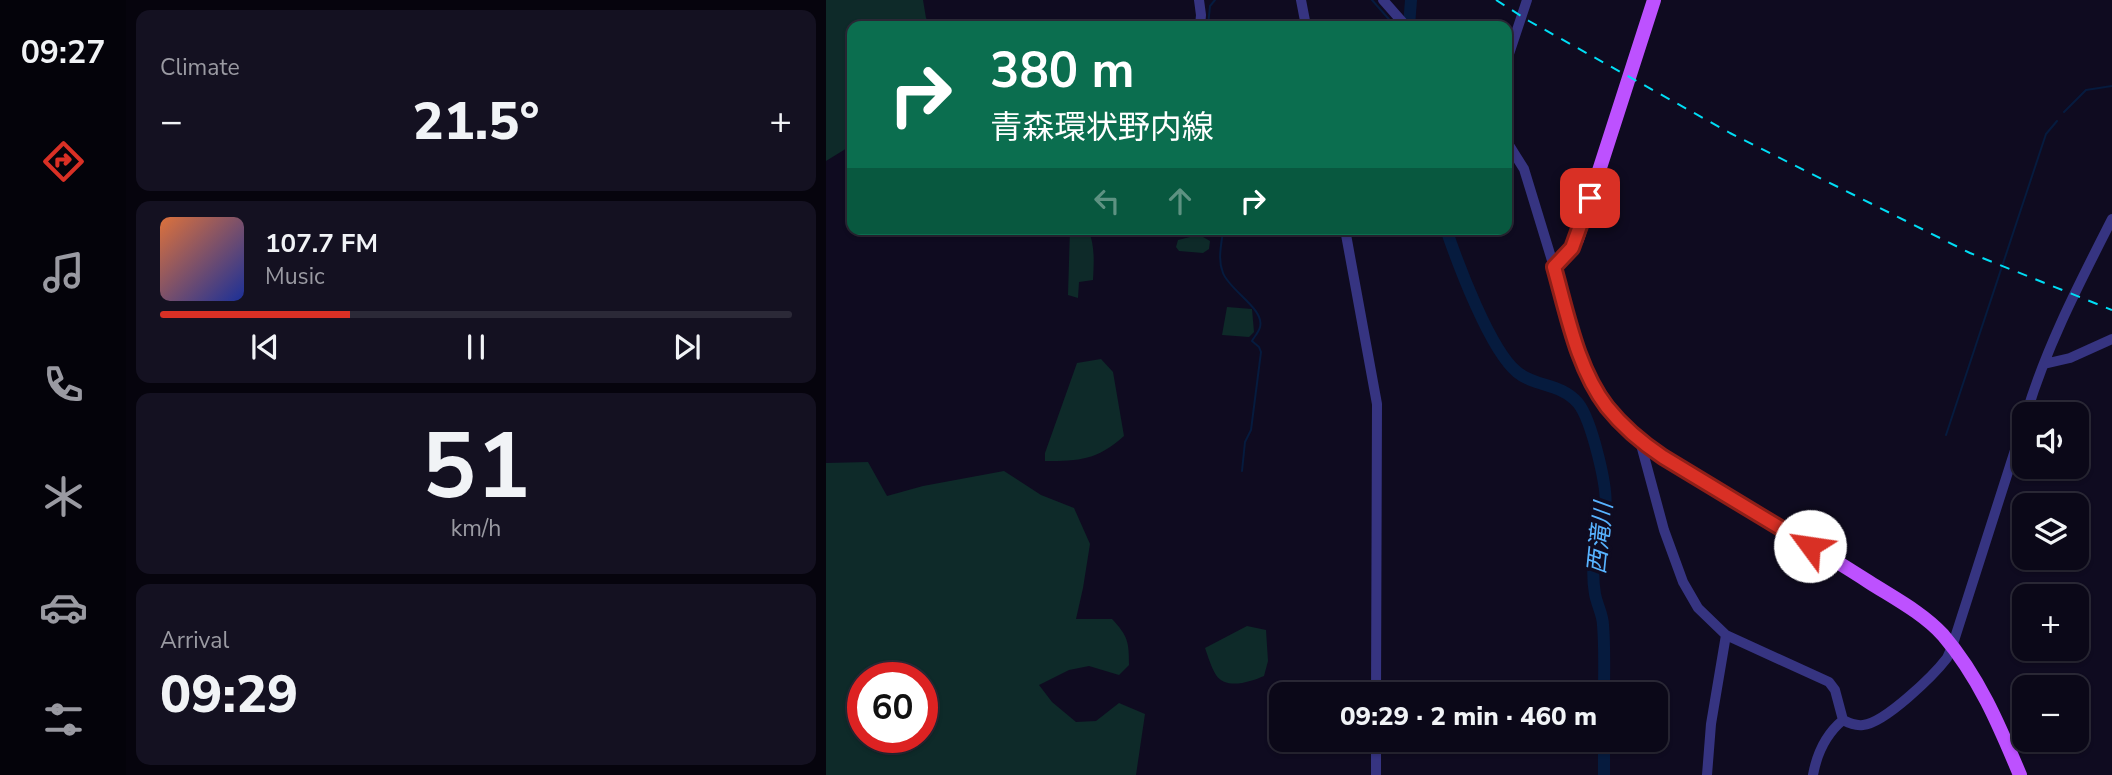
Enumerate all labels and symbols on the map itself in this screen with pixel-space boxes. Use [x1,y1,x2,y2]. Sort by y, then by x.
pin [1560,168,1620,228]
water label: 西滝川 [1580,498,1620,575]
position arrow [1773,509,1847,583]
speed limit sign: 60 [847,662,938,753]

